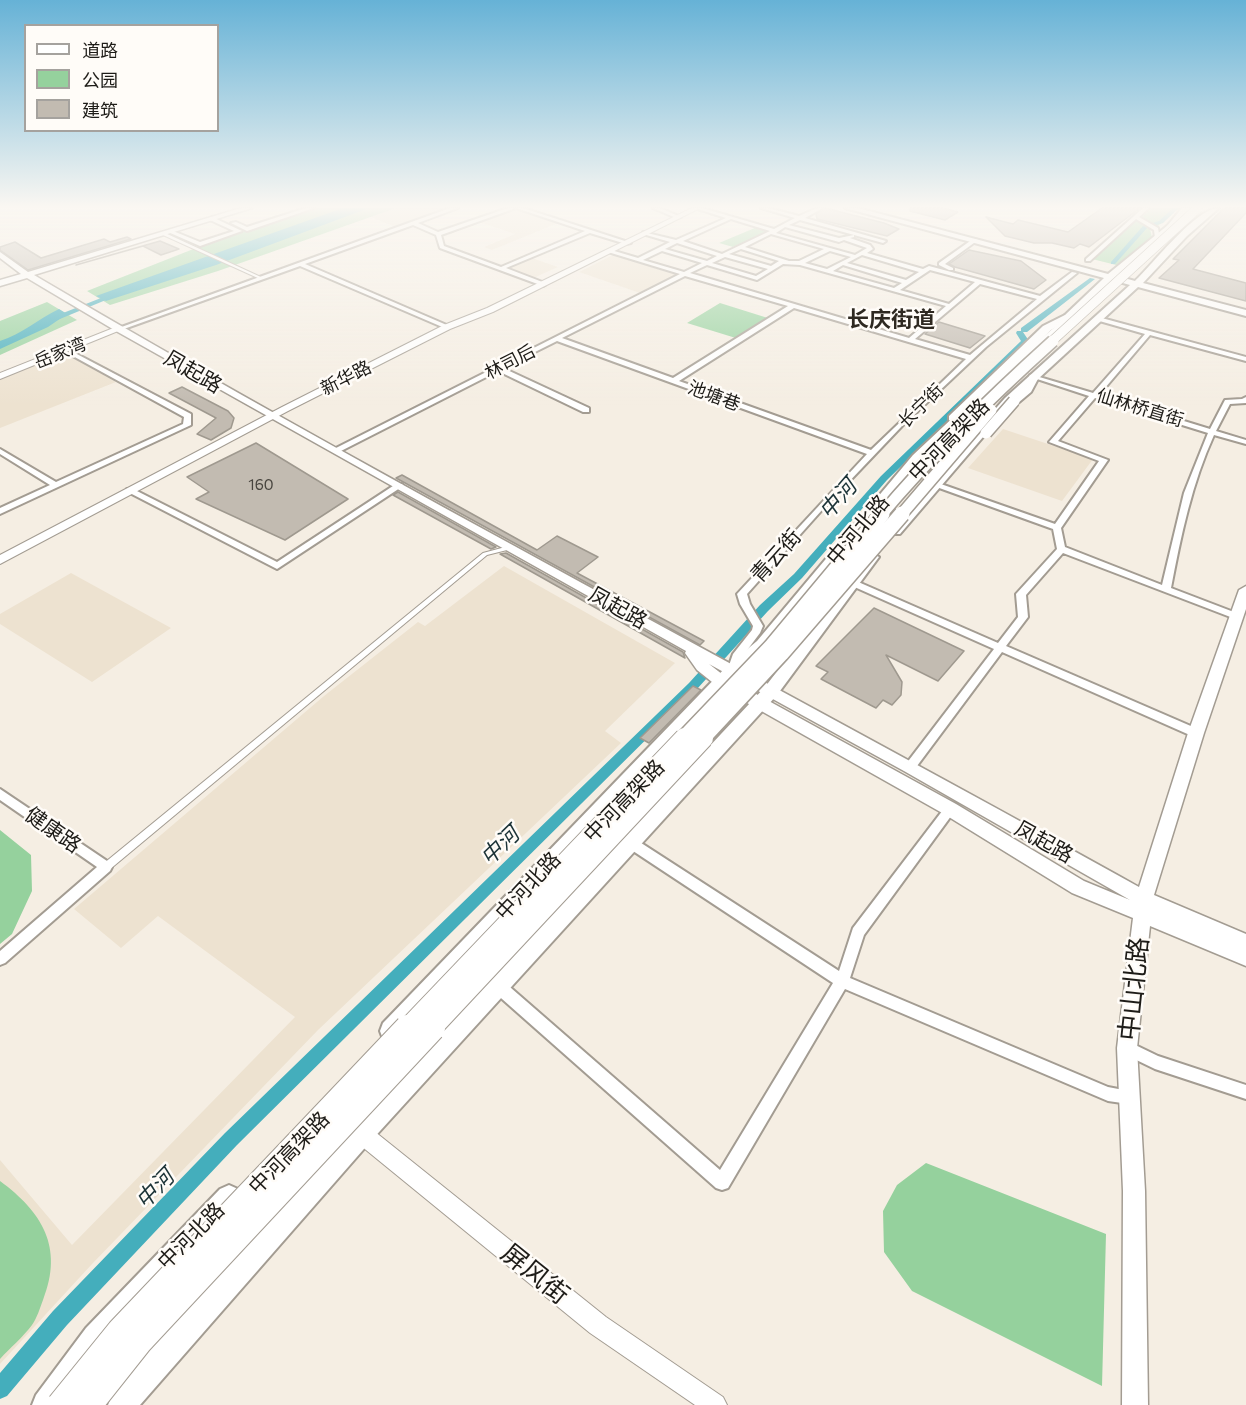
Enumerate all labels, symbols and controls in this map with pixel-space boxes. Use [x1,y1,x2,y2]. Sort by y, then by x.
legend [24,24,219,132]
text: 道路 [82,39,118,61]
text: 公园 [82,69,118,91]
text: 建筑 [82,99,118,121]
district label: 长庆街道 [847,307,935,333]
street label: 岳家湾 [31,333,89,373]
street label: 林司后 [481,340,539,384]
street label: 凤起路 [159,345,227,399]
street label: 新华路 [317,356,375,400]
street label: 池塘巷 [685,377,743,415]
street label: 长宁街 [894,379,948,433]
street label: 仙林桥直街 [1094,385,1186,431]
street label: 中河高架路 [903,393,995,487]
water label: 中河 [814,474,862,524]
house number: 160 [248,476,274,494]
street label: 中河北路 [821,490,895,570]
street label: 青云街 [746,524,806,588]
street label: 凤起路 [584,582,652,634]
street label: 中河高架路 [578,754,670,848]
street label: 健康路 [20,802,86,858]
street label: 凤起路 [1010,816,1078,868]
water label: 中河 [475,821,525,871]
street label: 中河北路 [490,847,566,925]
street label: 中山北路 [1113,936,1155,1042]
street label: 中河高架路 [243,1106,335,1200]
water label: 中河 [130,1164,180,1214]
street label: 中河北路 [152,1197,230,1275]
street label: 屏风街 [495,1237,575,1311]

